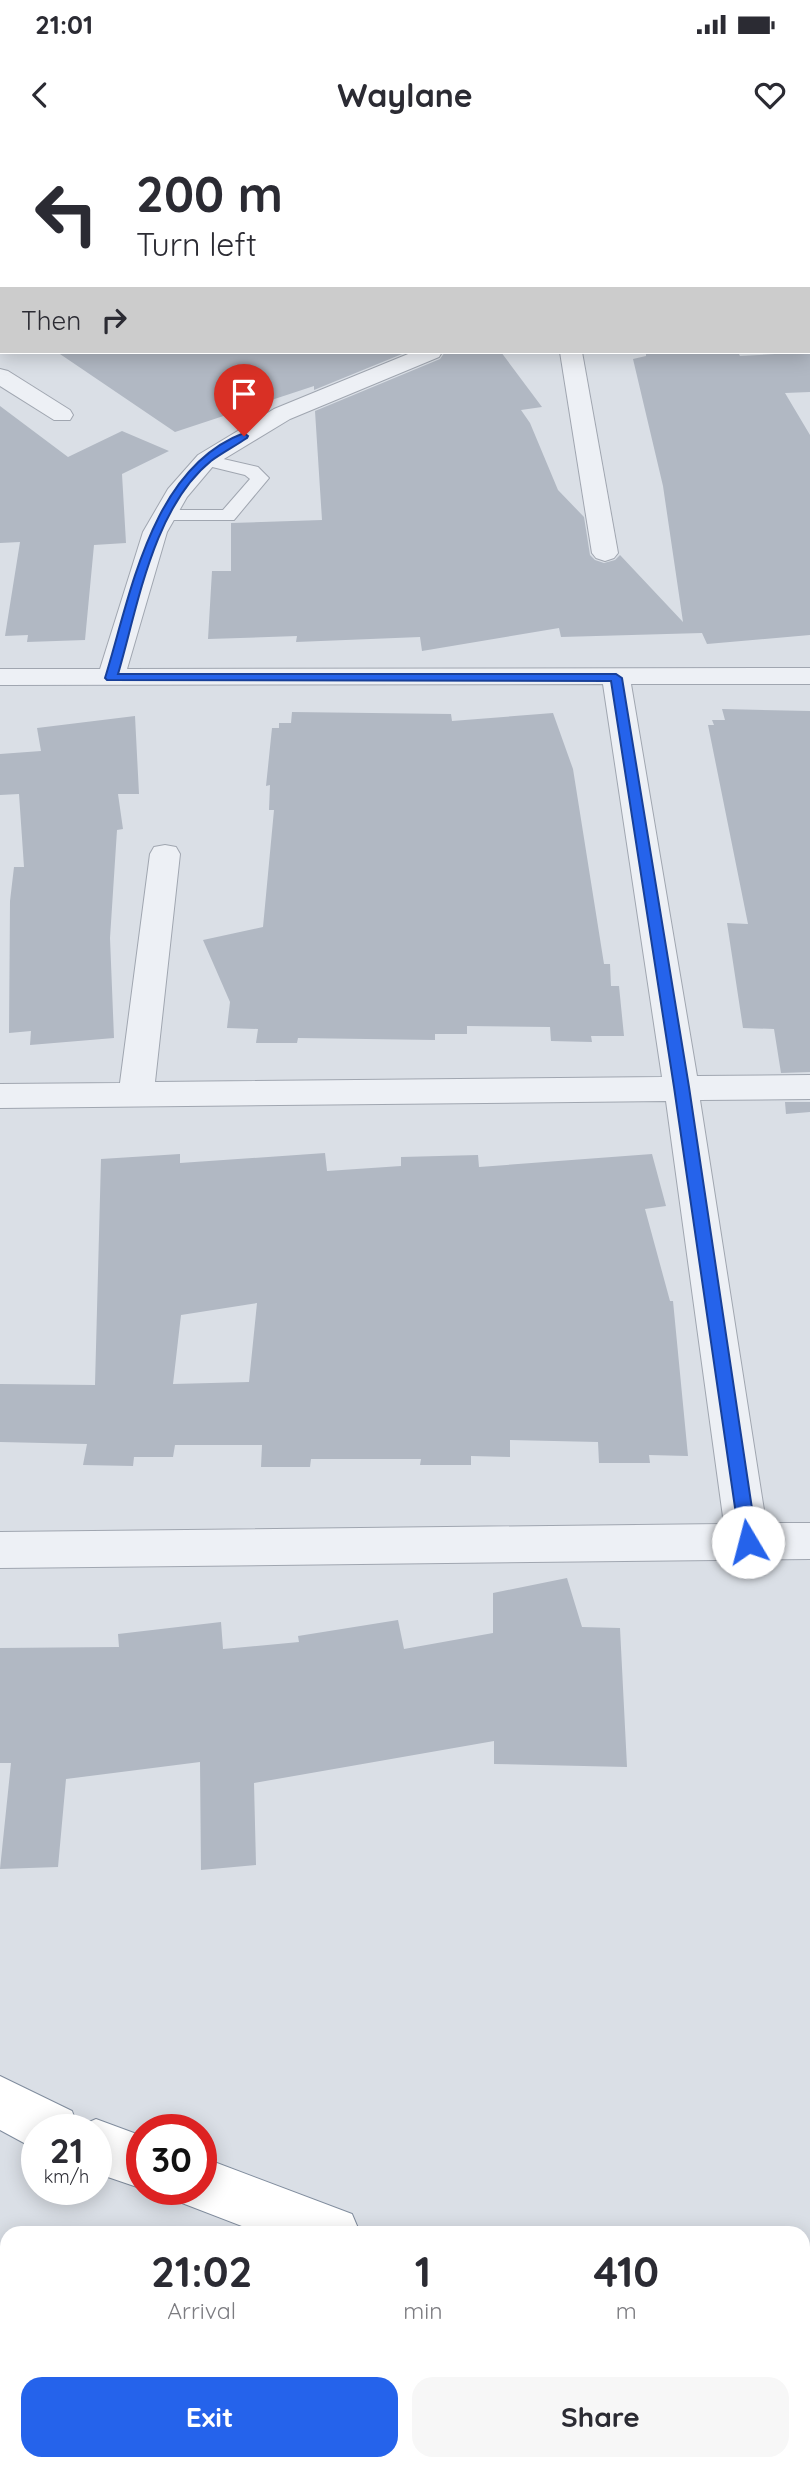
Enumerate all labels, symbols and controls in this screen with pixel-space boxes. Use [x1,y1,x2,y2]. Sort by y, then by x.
text: 21:01 [35,8,93,41]
text: Waylane [337,75,473,115]
icon: back [21,76,59,114]
icon: heart [751,76,789,114]
text: 200 m [136,163,283,224]
icon: left [21,168,112,259]
text: Turn left [136,224,257,264]
icon: right [95,301,133,339]
text: Then [21,304,81,337]
pin [214,364,274,436]
icon: arrive [225,375,263,413]
position arrow [711,1505,785,1579]
speed limit sign: 30 [126,2114,217,2205]
text: 21 [50,2128,83,2172]
text: km/h [44,2165,89,2188]
text: 21:02 [151,2245,252,2298]
text: 1 [415,2245,431,2298]
text: 410 [593,2245,659,2298]
text: Arrival [167,2296,236,2325]
text: min [403,2296,443,2325]
text: m [616,2296,637,2325]
button: Exit [21,2377,398,2457]
button: Share [412,2377,789,2457]

